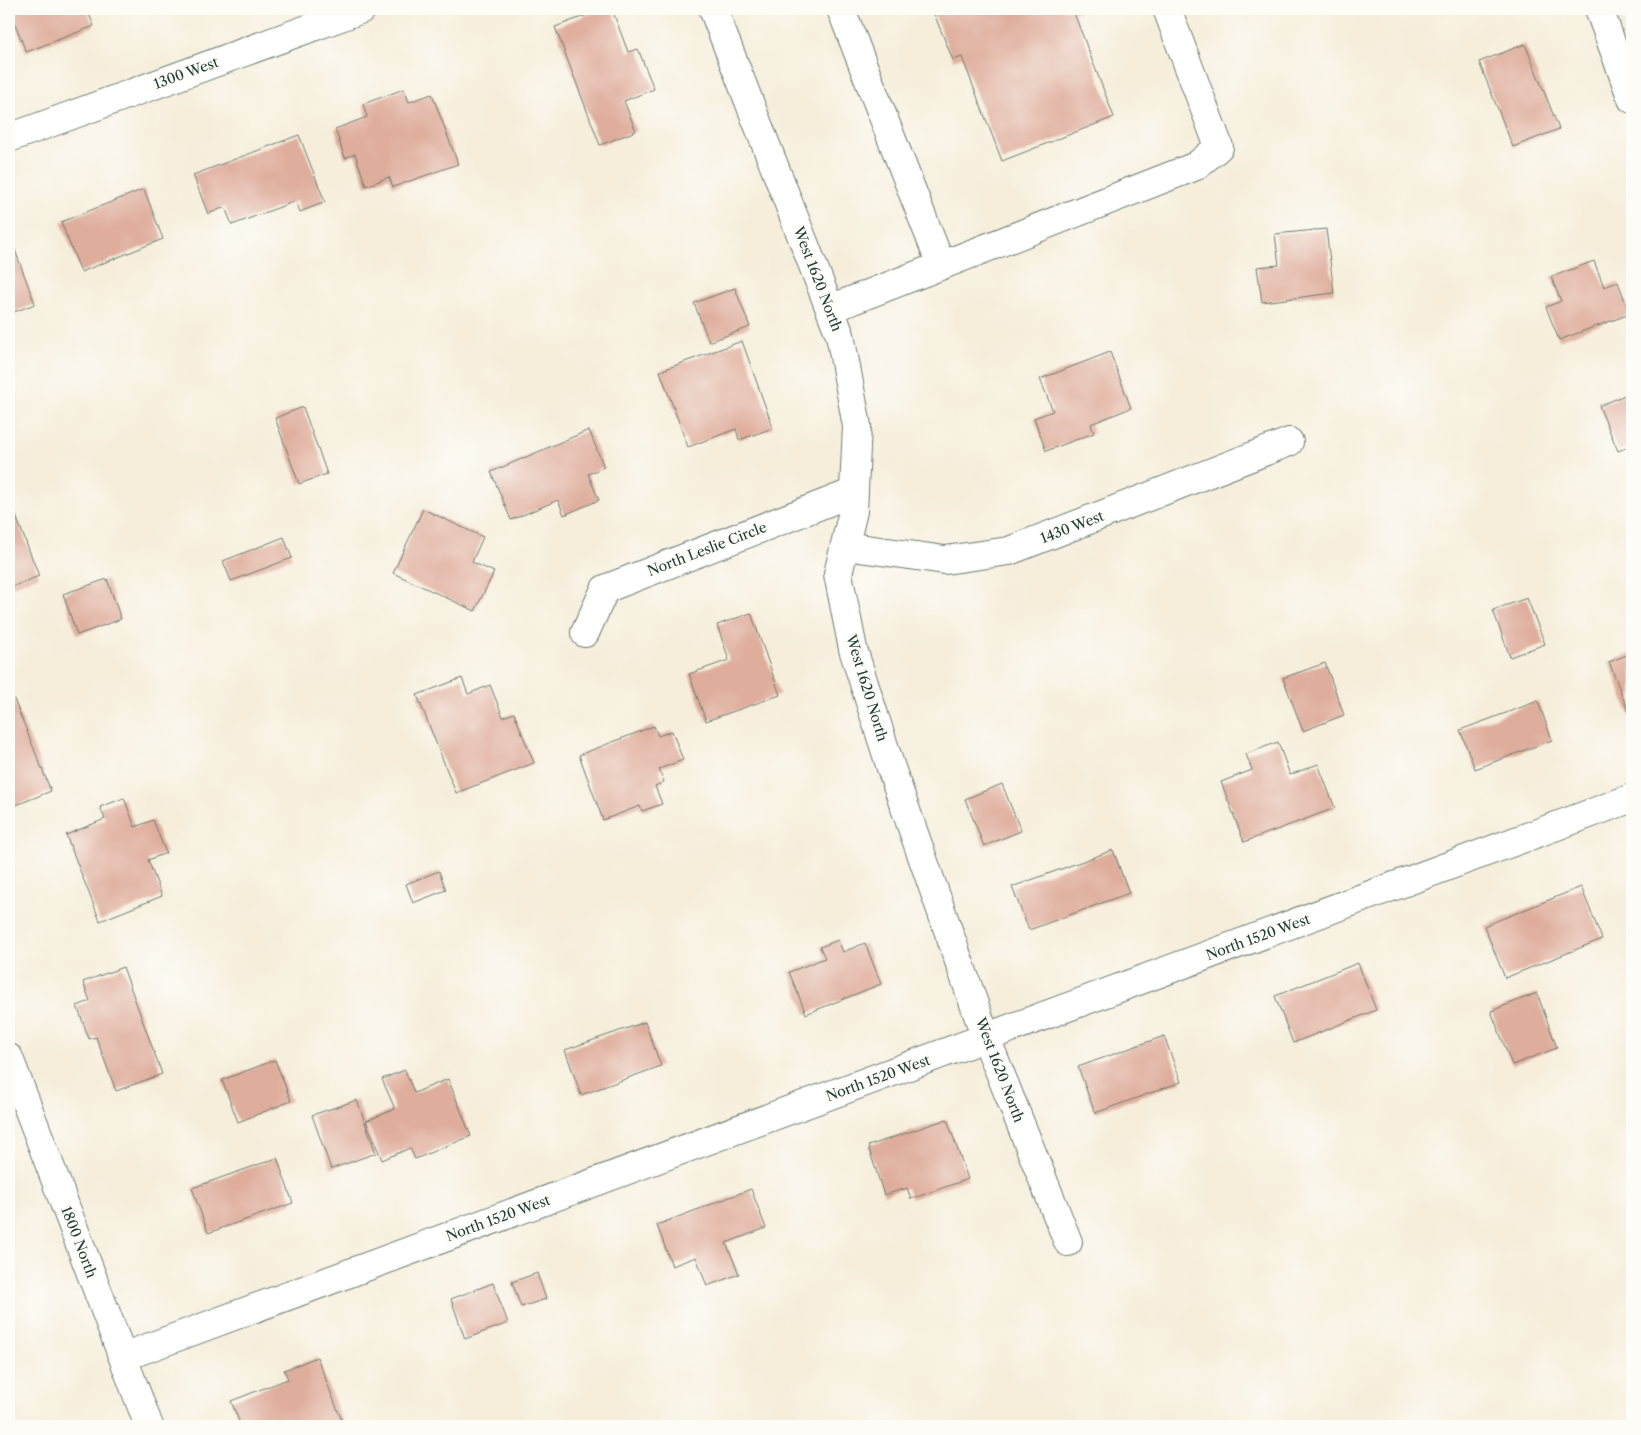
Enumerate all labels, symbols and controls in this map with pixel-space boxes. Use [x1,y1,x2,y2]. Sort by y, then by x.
street label: 1300 West [151,53,221,93]
street label: West 1620 North [789,223,846,334]
street label: 1430 West [1038,507,1106,547]
street label: North Leslie Circle [645,518,769,580]
street label: West 1620 North [842,631,892,744]
street label: North 1520 West [1203,910,1313,964]
street label: West 1620 North [971,1014,1028,1125]
street label: North 1520 West [823,1051,933,1105]
street label: North 1520 West [443,1191,553,1245]
street label: 1800 North [57,1204,101,1280]

